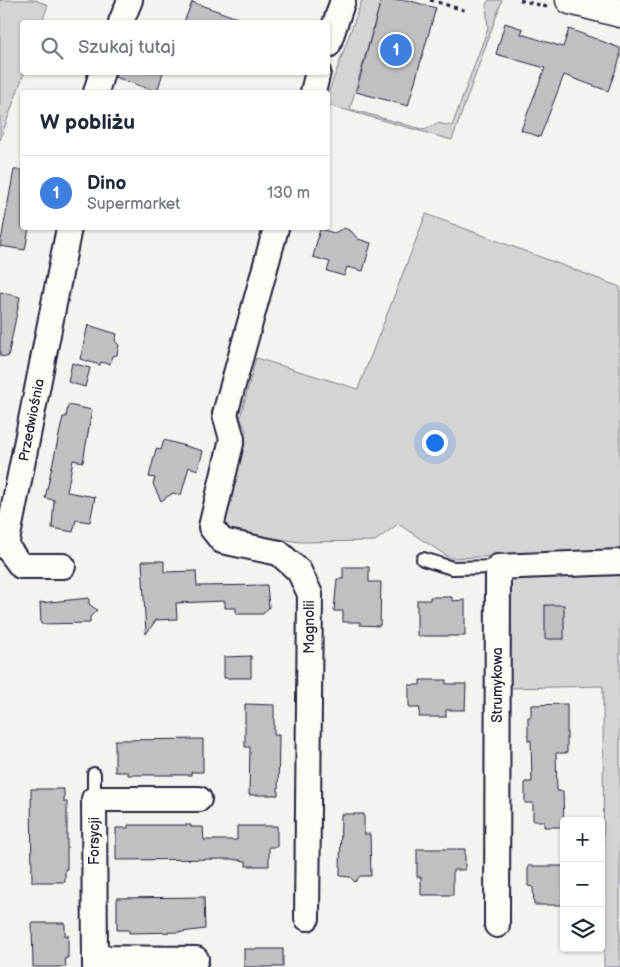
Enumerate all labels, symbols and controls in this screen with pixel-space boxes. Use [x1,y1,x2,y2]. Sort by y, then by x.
search box [20,20,330,75]
pin: 1 [380,31,412,69]
icon: search [38,34,66,62]
text: Szukaj tutaj [78,36,175,59]
text: W pobliżu [40,110,135,135]
text: Dino [87,172,126,195]
text: 1 [53,184,59,203]
text: 130 m [267,184,310,203]
text: Supermarket [87,195,180,214]
street label: Przedwiośnia [15,377,48,463]
your location [422,430,448,456]
street label: Magnolii [301,600,318,654]
street label: Strumykowa [489,647,506,723]
street label: Forsycji [86,817,103,865]
map controls [560,817,605,952]
button: + [560,817,605,862]
button: − [560,862,605,907]
button: layers [560,907,605,952]

